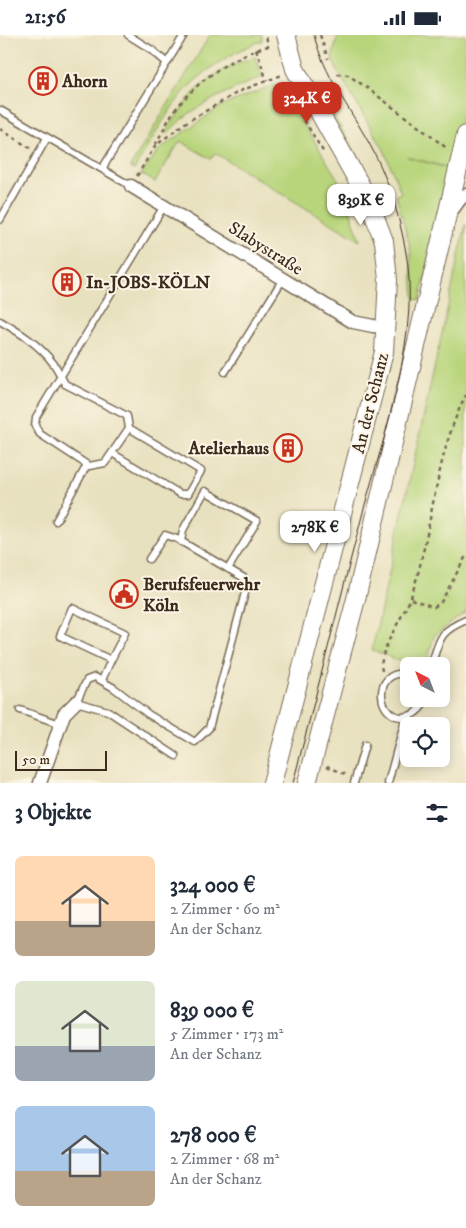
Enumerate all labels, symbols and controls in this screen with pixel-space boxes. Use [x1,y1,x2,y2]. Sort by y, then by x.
text: 21:56 [25,6,66,29]
building icon: Ahorn [28,66,58,96]
place label: Ahorn [61,71,108,93]
pin: 324K € [266,81,348,124]
text: 324K € [283,88,331,108]
pin: 839K € [320,183,402,226]
text: 839K € [338,190,384,210]
street label: Slabystraße [224,217,307,280]
building icon: In-JOBS-KÖLN [52,267,82,297]
place label: In-JOBS-KÖLN [86,271,211,294]
street label: An der Schanz [348,350,394,456]
building icon: Atelierhaus [273,433,303,463]
place label: Atelierhaus [187,438,269,460]
pin: 278K € [274,511,356,553]
text: 278K € [291,517,339,537]
place label: Berufsfeuerwehr Köln [143,574,260,617]
public building icon: Berufsfeuerwehr Köln [109,579,139,609]
north arrow [400,657,450,707]
map controls [400,657,450,767]
button: locate [400,717,450,767]
scale bar [15,748,108,771]
text: 50 m [22,751,50,769]
icon: filters [423,799,451,827]
text: 3 Objekte [15,800,92,826]
text: 324 000 € [170,873,255,899]
icon: home [55,876,115,936]
text: 2 Zimmer · 60 m² [170,899,280,919]
text: An der Schanz [170,919,262,939]
text: 839 000 € [170,998,254,1024]
icon: home [55,1001,115,1061]
text: 5 Zimmer · 173 m² [170,1024,284,1044]
text: An der Schanz [170,1044,262,1064]
text: 278 000 € [170,1123,257,1149]
icon: home [55,1126,115,1186]
text: 2 Zimmer · 68 m² [170,1149,279,1169]
text: An der Schanz [170,1169,262,1189]

